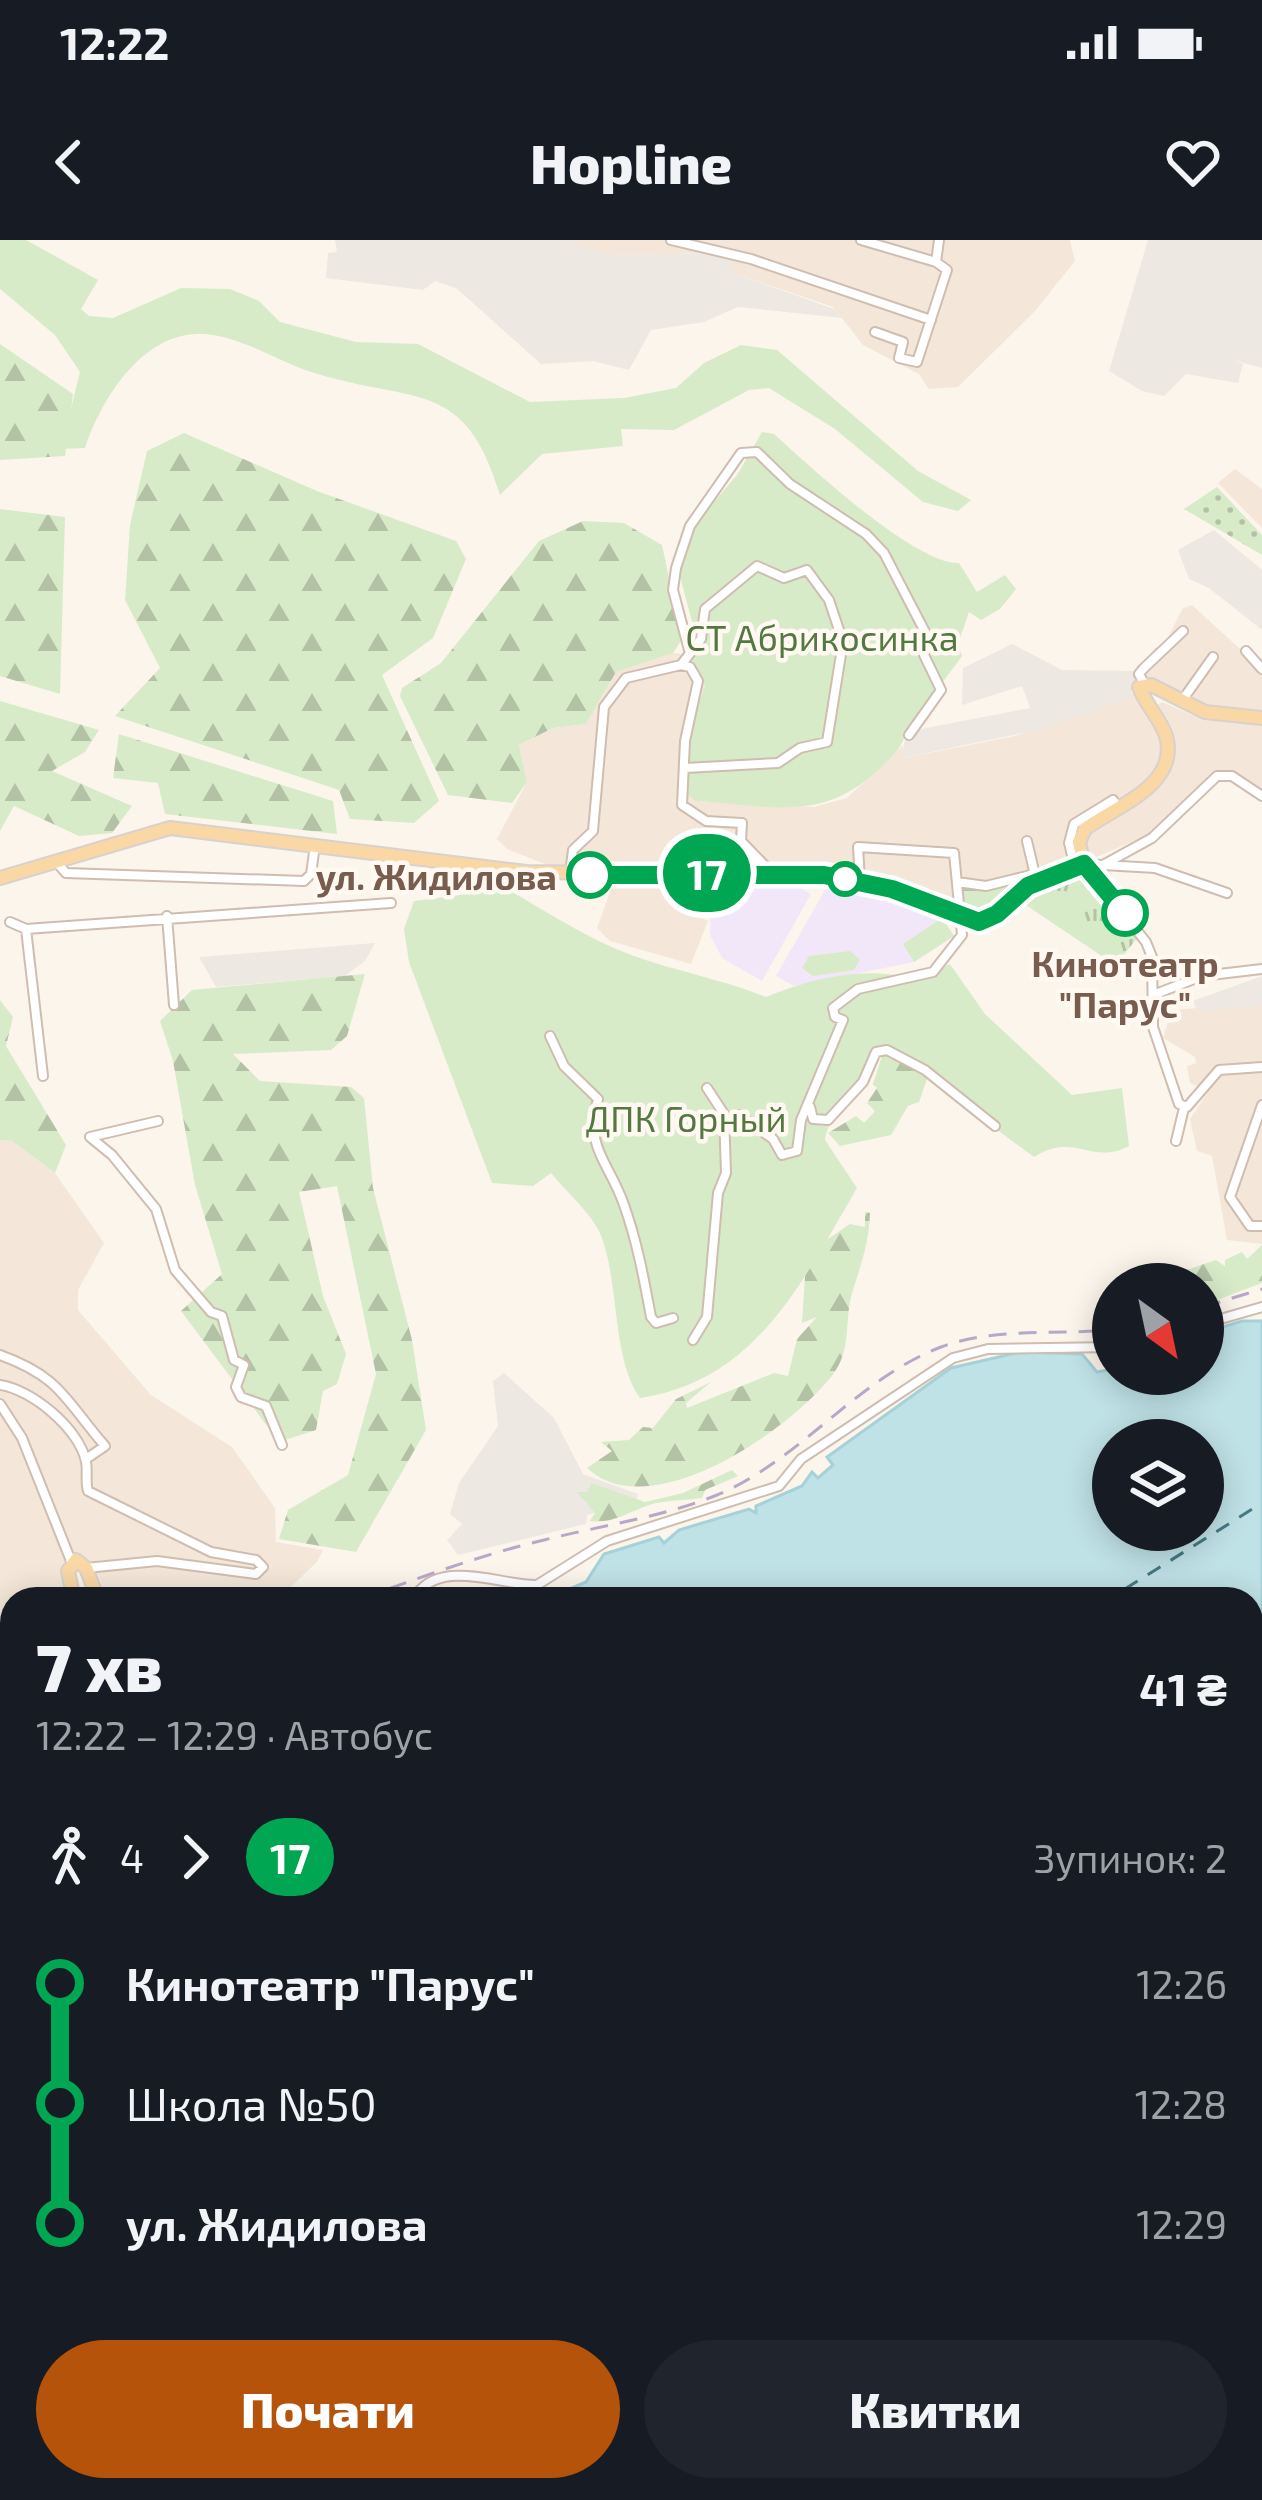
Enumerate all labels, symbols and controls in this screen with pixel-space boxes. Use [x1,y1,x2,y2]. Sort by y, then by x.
text: 12:22 [60,15,169,69]
icon: back [36,129,102,195]
icon: heart [1160,129,1226,195]
text: Hopline [530,130,732,195]
park label: СТ Абрикосинка [685,615,959,658]
line badge: 17 [653,834,761,912]
text: 17 [687,848,727,898]
marker: ул. Жидилова [568,853,612,897]
place label: ул. Жидилова [316,854,557,898]
unlabelled marker [829,863,861,895]
marker: Кинотеатр "Парус" [1103,891,1147,935]
place label: Кинотеатр "Парус" [1031,941,1219,1026]
park label: ДПК Горный [585,1096,787,1139]
north arrow [1092,1263,1224,1395]
map controls [1092,1263,1224,1551]
button: layers [1092,1419,1224,1551]
text: 7 хв [36,1626,163,1705]
text: 41 ₴ [1139,1661,1227,1715]
text: 12:22 – 12:29 · Автобус [36,1711,433,1758]
icon: walk [36,1824,102,1890]
icon: forward [162,1824,228,1890]
text: 17 [270,1832,310,1882]
text: 4 [120,1834,144,1881]
text: Зупинок: 2 [1034,1834,1227,1881]
text: Кинотеатр "Парус" [126,1956,535,2010]
text: 12:26 [1136,1960,1227,2007]
text: Школа №50 [126,2076,377,2130]
text: 12:28 [1135,2080,1227,2127]
text: ул. Жидилова [126,2196,428,2250]
text: 12:29 [1136,2200,1227,2247]
button: Почати [36,2340,620,2478]
button: Квитки [644,2340,1227,2478]

